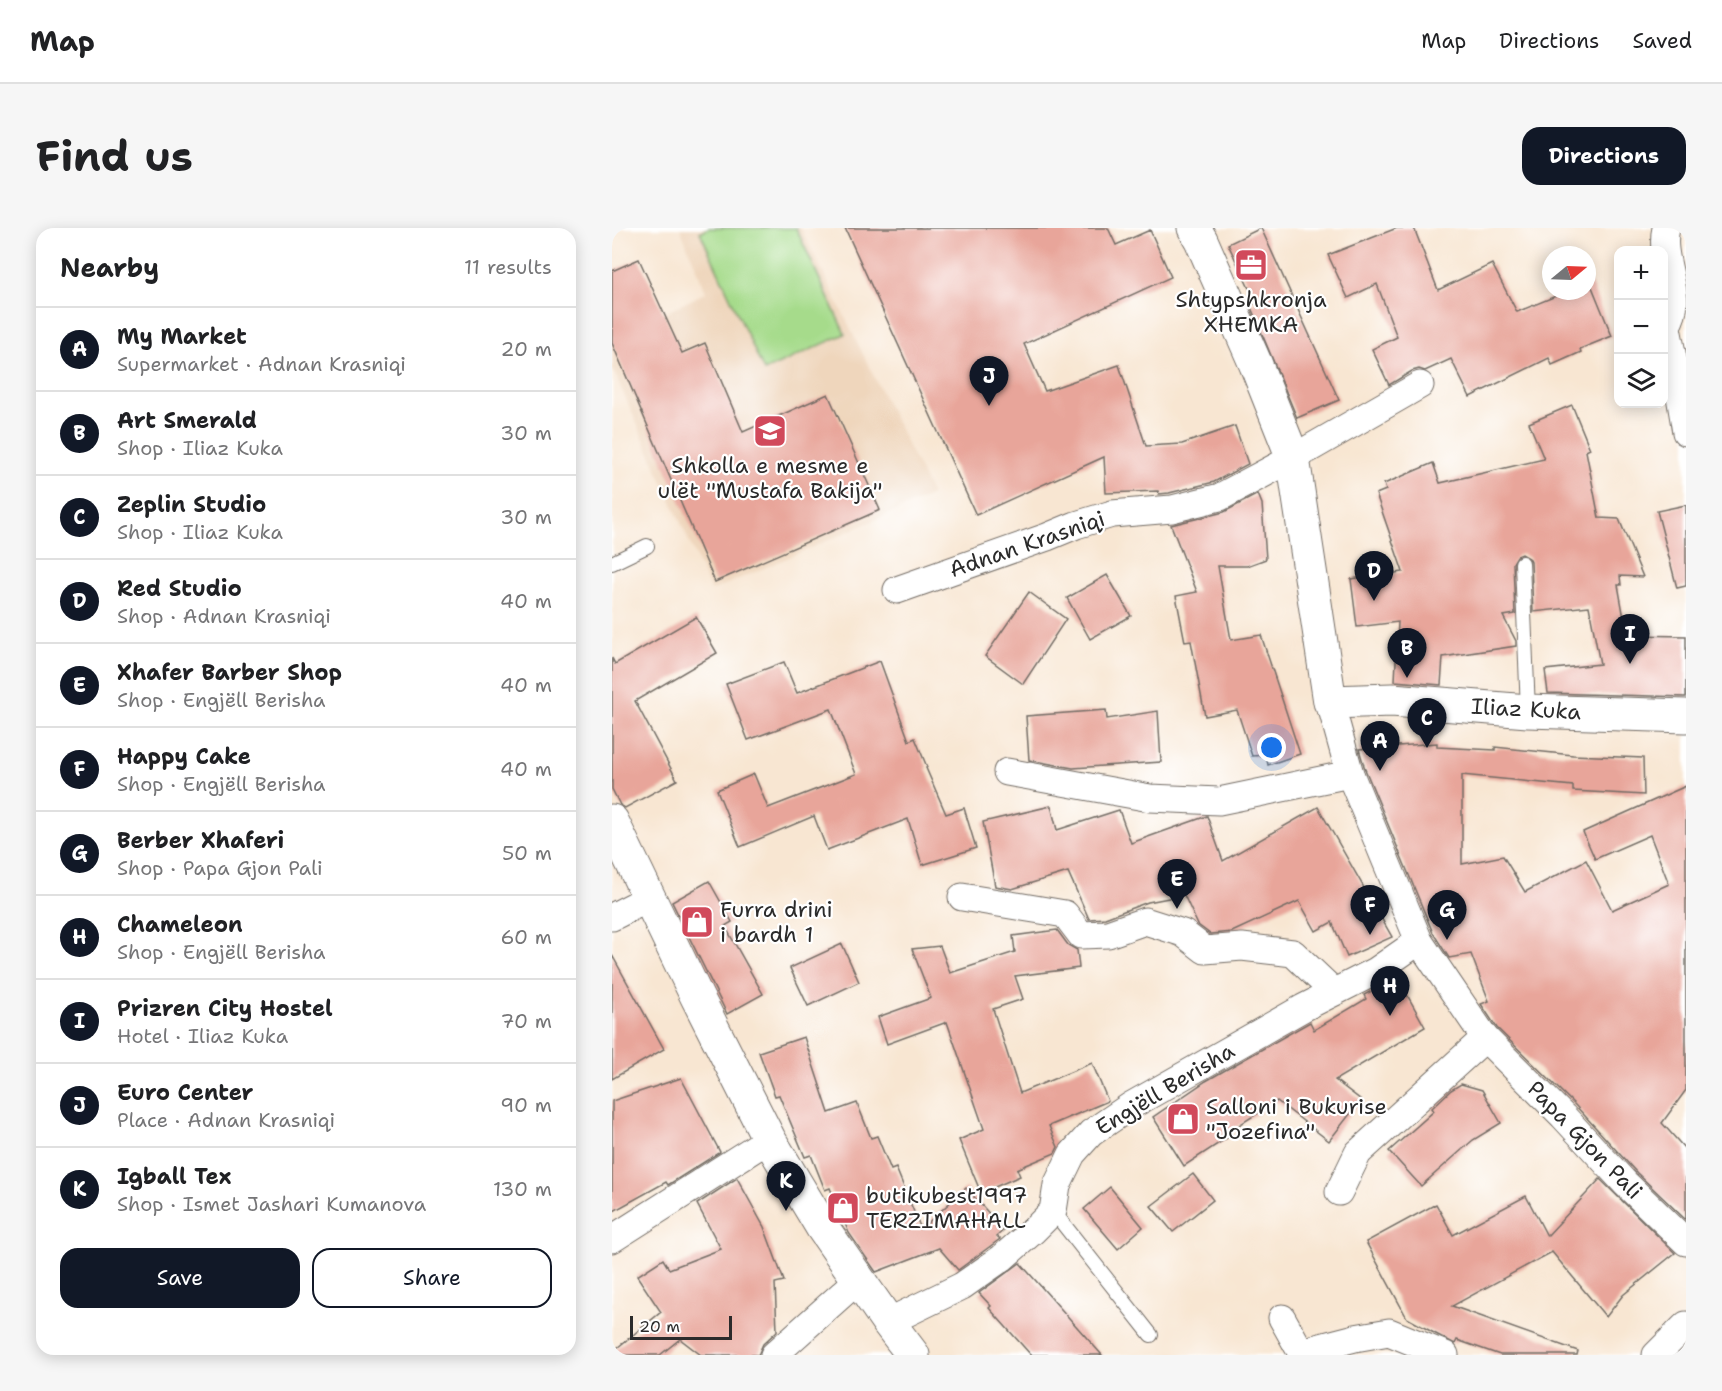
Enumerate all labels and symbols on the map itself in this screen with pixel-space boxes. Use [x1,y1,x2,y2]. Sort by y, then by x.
north arrow [1542,246,1596,300]
office icon: Shtypshkronja XHEMKA [1233,247,1269,283]
place label: Shtypshkronja XHEMKA [1175,285,1327,339]
pin: J [970,356,1009,406]
school or university icon: Shkolla e mesme e ulët "Mustafa Bakija" [752,413,788,449]
place label: Shkolla e mesme e ulët "Mustafa Bakija" [658,451,883,505]
street label: Adnan Krasniqi [945,504,1109,584]
pin: D [1354,552,1394,601]
pin: I [1610,614,1650,664]
pin: B [1388,628,1426,678]
street label: Iliaz Kuka [1470,692,1582,726]
pin: C [1408,698,1446,748]
pin: A [1360,722,1400,771]
your location [1257,733,1286,762]
pin: E [1158,860,1196,909]
pin: F [1350,886,1389,935]
pin: G [1428,890,1466,940]
place label: Furra drini i bardh 1 [720,895,833,949]
shop icon: Furra drini i bardh 1 [679,904,715,940]
pin: H [1370,966,1410,1016]
street label: Engjëll Berisha [1090,1036,1240,1142]
street label: Papa Gjon Pali [1521,1075,1649,1205]
place label: Salloni i Bukurise "Jozefina" [1206,1092,1387,1146]
shop icon: Salloni i Bukurise "Jozefina" [1165,1101,1201,1137]
pin: K [766,1162,806,1211]
place label: butikubest1997 TERZIMAHALL [866,1181,1027,1235]
shop icon: butikubest1997 TERZIMAHALL [825,1190,861,1226]
scale bar [630,1313,732,1340]

